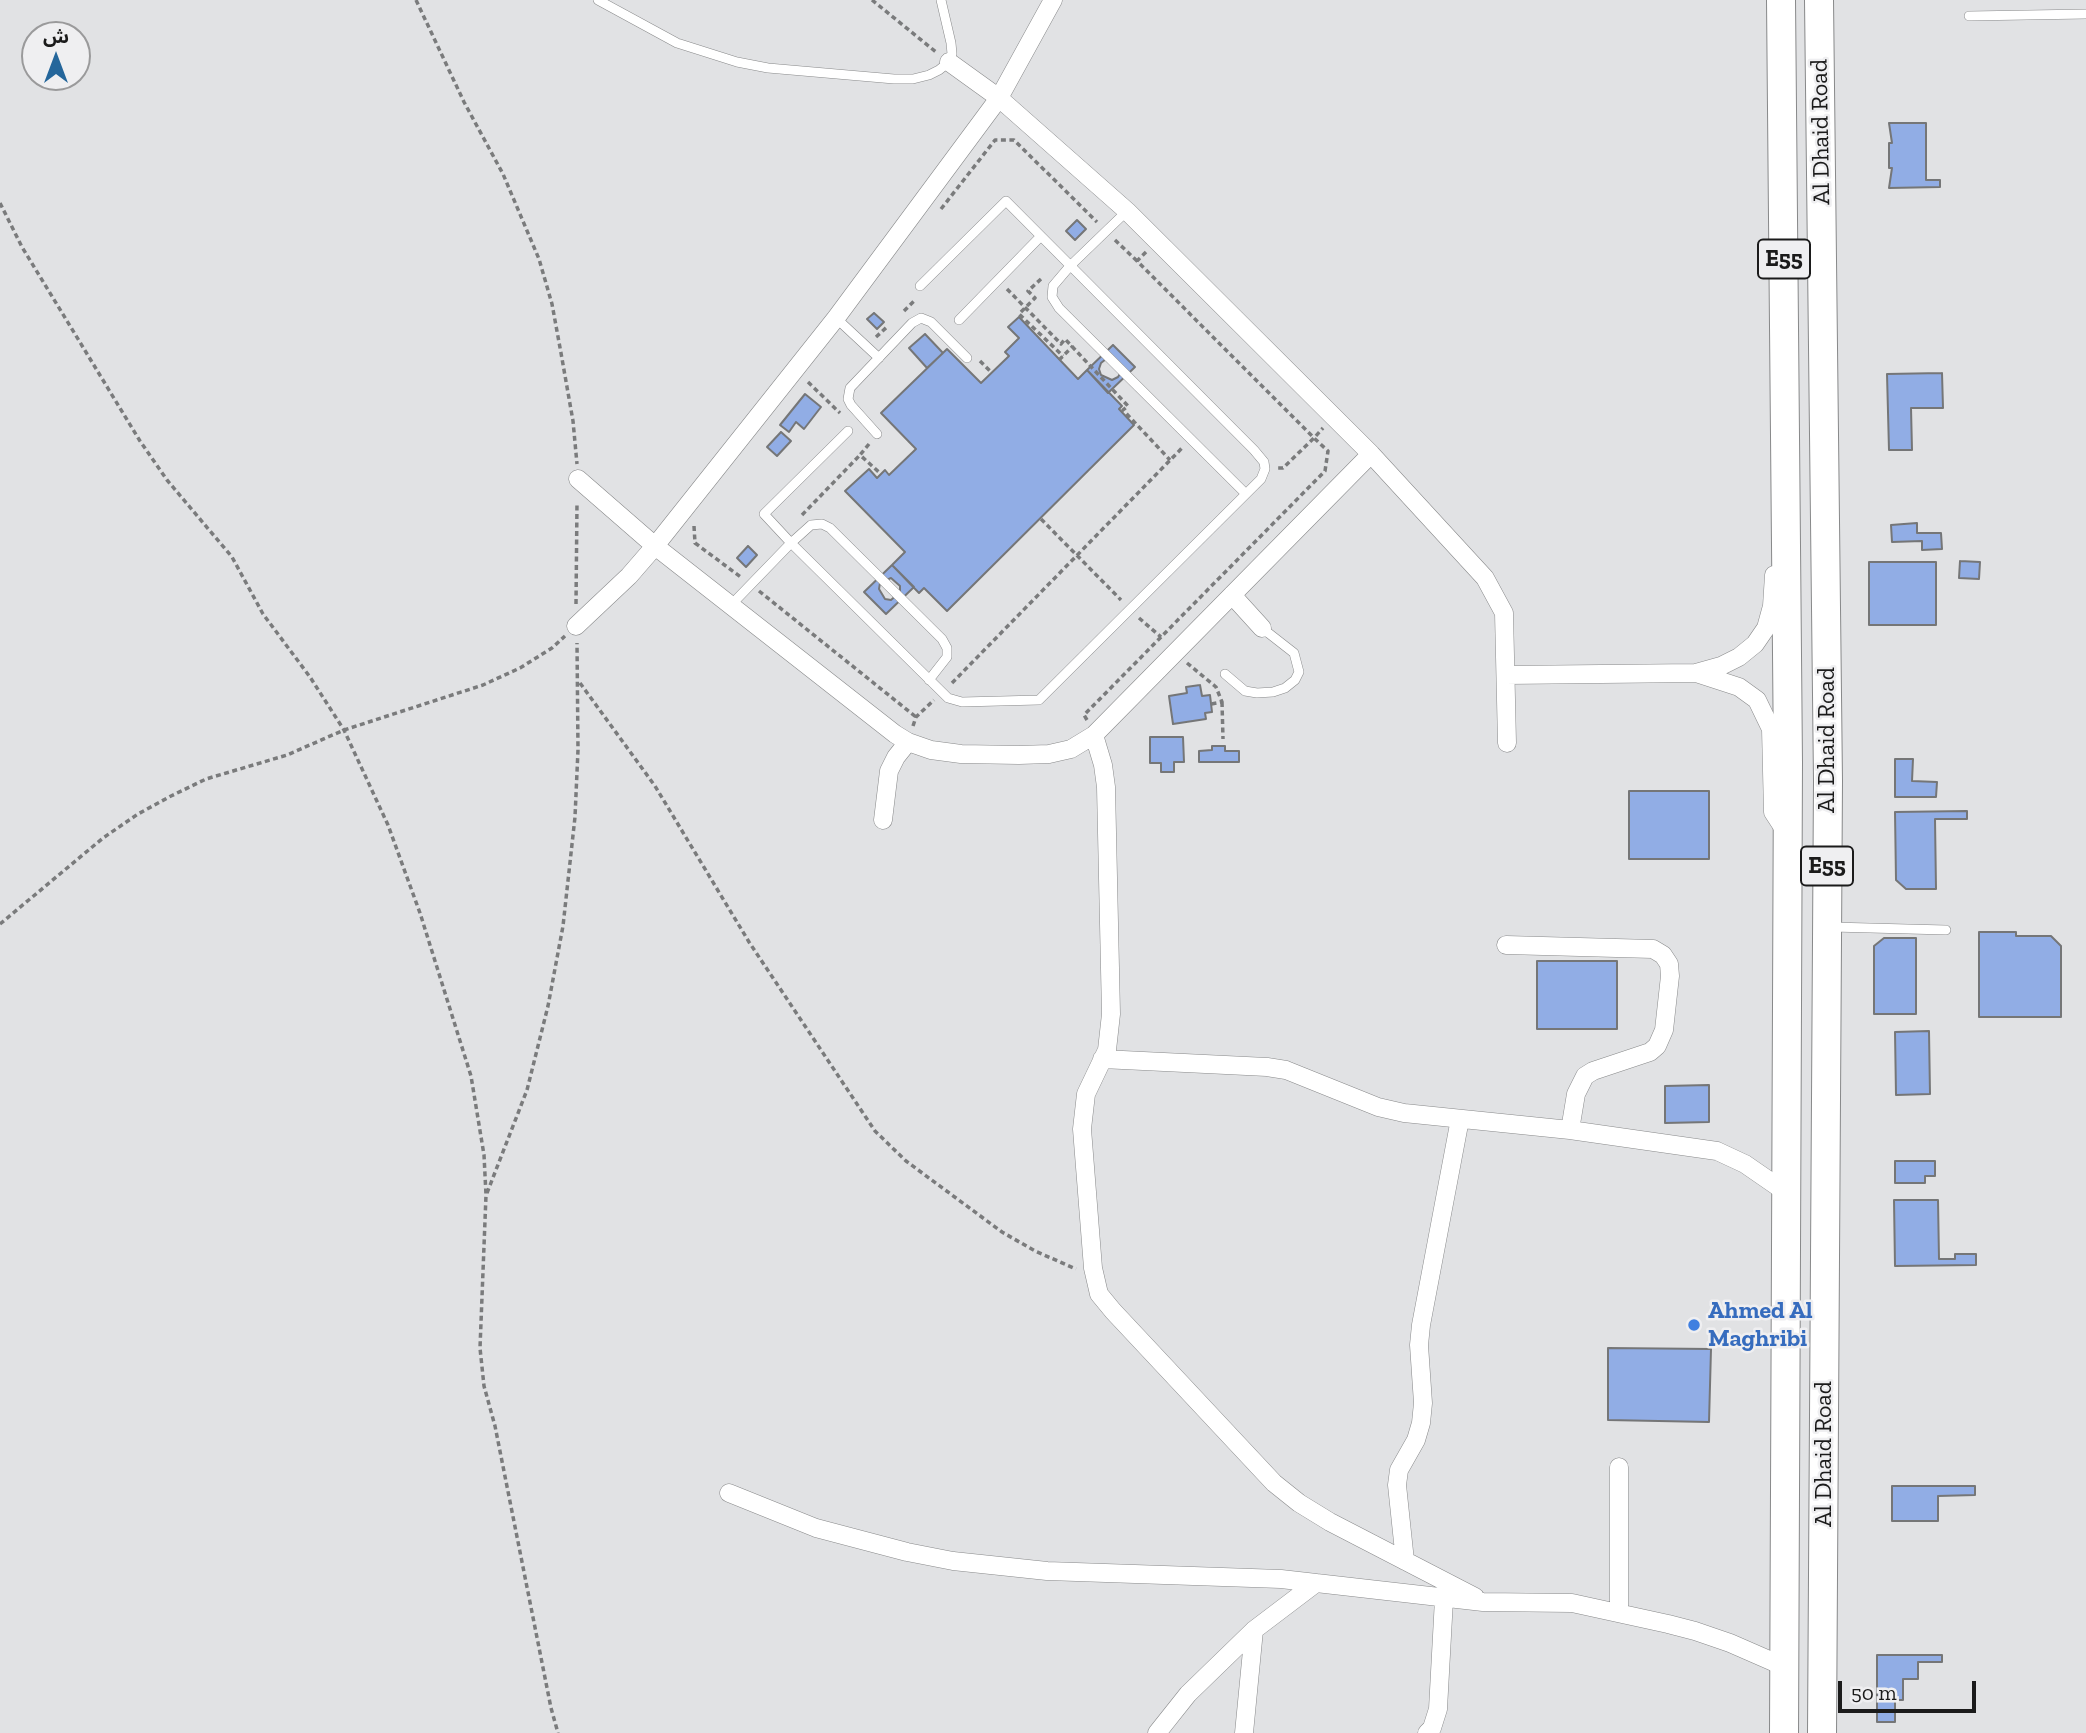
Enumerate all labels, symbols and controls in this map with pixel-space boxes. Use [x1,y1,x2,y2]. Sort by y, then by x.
north arrow [21,21,91,91]
text: ش [43,25,69,48]
street label: Al Dhaid Road [1805,59,1837,205]
road number: E55 [1758,240,1810,278]
street label: Al Dhaid Road [1813,667,1841,813]
road number: E55 [1801,846,1853,886]
place label: Ahmed Al Maghribi [1708,1297,1813,1353]
marker: Ahmed Al Maghribi [1686,1317,1702,1333]
street label: Al Dhaid Road [1810,1381,1838,1527]
scale bar [1841,1666,1979,1710]
text: 50 m [1851,1680,1897,1705]

